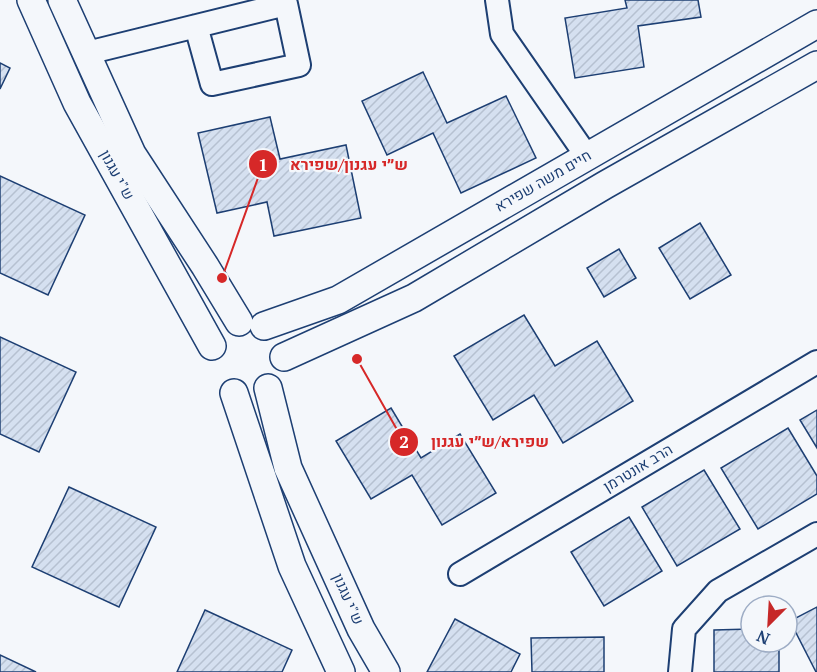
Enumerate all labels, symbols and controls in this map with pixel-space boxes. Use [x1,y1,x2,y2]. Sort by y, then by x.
street label: חיים משה שפירא [491,144,594,216]
street label: ש"י עגנון [96,146,140,203]
callout: ש״י עגנון/שפירא [248,147,420,181]
text: 1 [258,152,268,176]
text: ש״י עגנון/שפירא [290,153,408,175]
callout: שפירא/ש״י עגנון [389,425,561,459]
text: 2 [399,429,409,453]
text: שפירא/ש״י עגנון [431,430,549,452]
street label: הרב אונטרמן [599,439,676,496]
street label: ש"י עגנון [329,570,369,628]
north arrow [739,594,799,654]
text: N [753,625,773,650]

